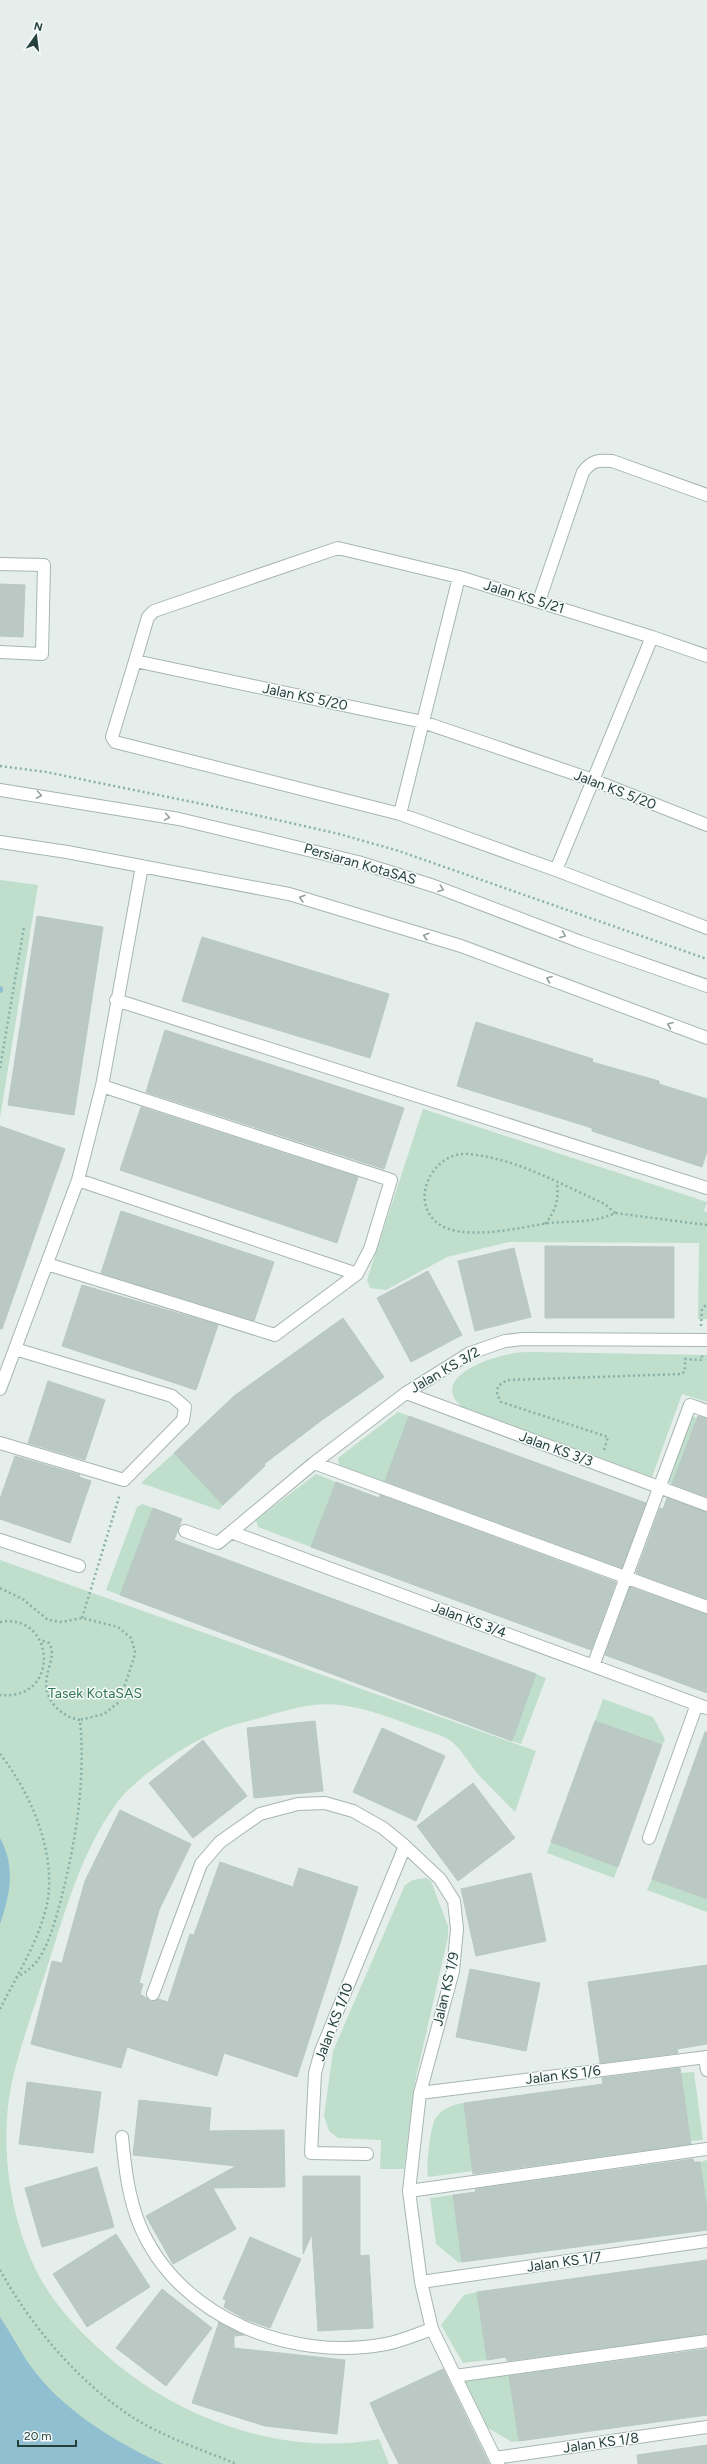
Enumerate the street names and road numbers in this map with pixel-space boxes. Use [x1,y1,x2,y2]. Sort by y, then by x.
street label: Jalan KS 5/21 [482,577,566,617]
street label: Jalan KS 5/20 [261,680,349,714]
street label: Jalan KS 5/20 [571,767,659,813]
street label: Persiaran KotaSAS [302,840,418,888]
street label: Jalan KS 3/2 [407,1343,483,1397]
street label: Jalan KS 3/3 [517,1428,595,1470]
street label: Jalan KS 3/4 [429,1599,509,1641]
street label: Jalan KS 1/9 [429,1950,463,2028]
street label: Jalan KS 1/10 [311,1980,357,2064]
street label: Jalan KS 1/6 [524,2062,602,2088]
street label: Jalan KS 1/7 [526,2248,603,2276]
street label: Jalan KS 1/8 [562,2429,640,2457]

